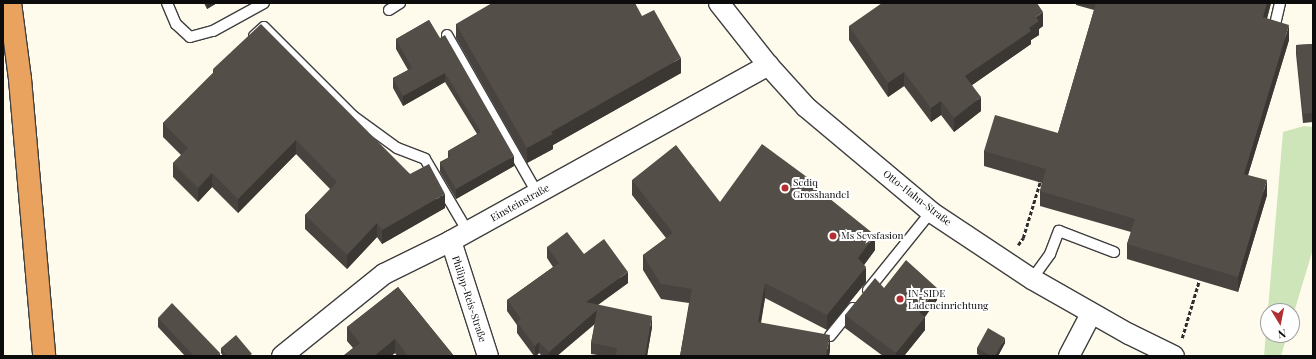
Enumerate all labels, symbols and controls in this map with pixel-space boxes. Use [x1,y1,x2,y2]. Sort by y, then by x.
street label: Otto-Hahn-Straße [881,168,953,228]
place label: Sediq Grosshandel [793,176,849,200]
street label: Einsteinstraße [489,182,551,224]
marker: Sediq Grosshandel [780,183,790,193]
place label: Ms Sevsfasion [841,230,903,242]
marker: Ms Sevsfasion [828,231,838,241]
street label: Philipp-Reis-Straße [449,254,489,344]
place label: IN-SIDE Ladeneinrichtung [908,287,988,310]
marker: IN-SIDE Ladeneinrichtung [895,294,905,304]
north arrow [1260,303,1300,343]
text: N [1277,326,1287,342]

